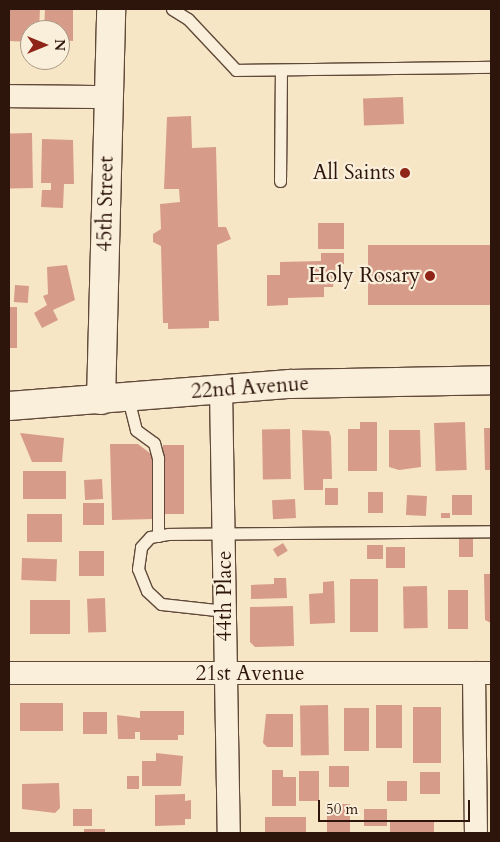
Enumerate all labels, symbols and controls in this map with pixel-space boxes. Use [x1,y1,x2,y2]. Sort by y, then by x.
north arrow [20,20,70,70]
text: N [50,39,69,51]
street label: 45th Street [93,156,119,252]
place label: All Saints [313,160,395,186]
marker: All Saints [399,167,411,179]
place label: Holy Rosary [308,263,420,289]
marker: Holy Rosary [424,270,436,282]
street label: 22nd Avenue [190,371,310,405]
street label: 44th Place [212,550,238,642]
street label: 21st Avenue [196,661,304,687]
scale bar [320,790,472,822]
text: 50 m [326,799,358,819]

